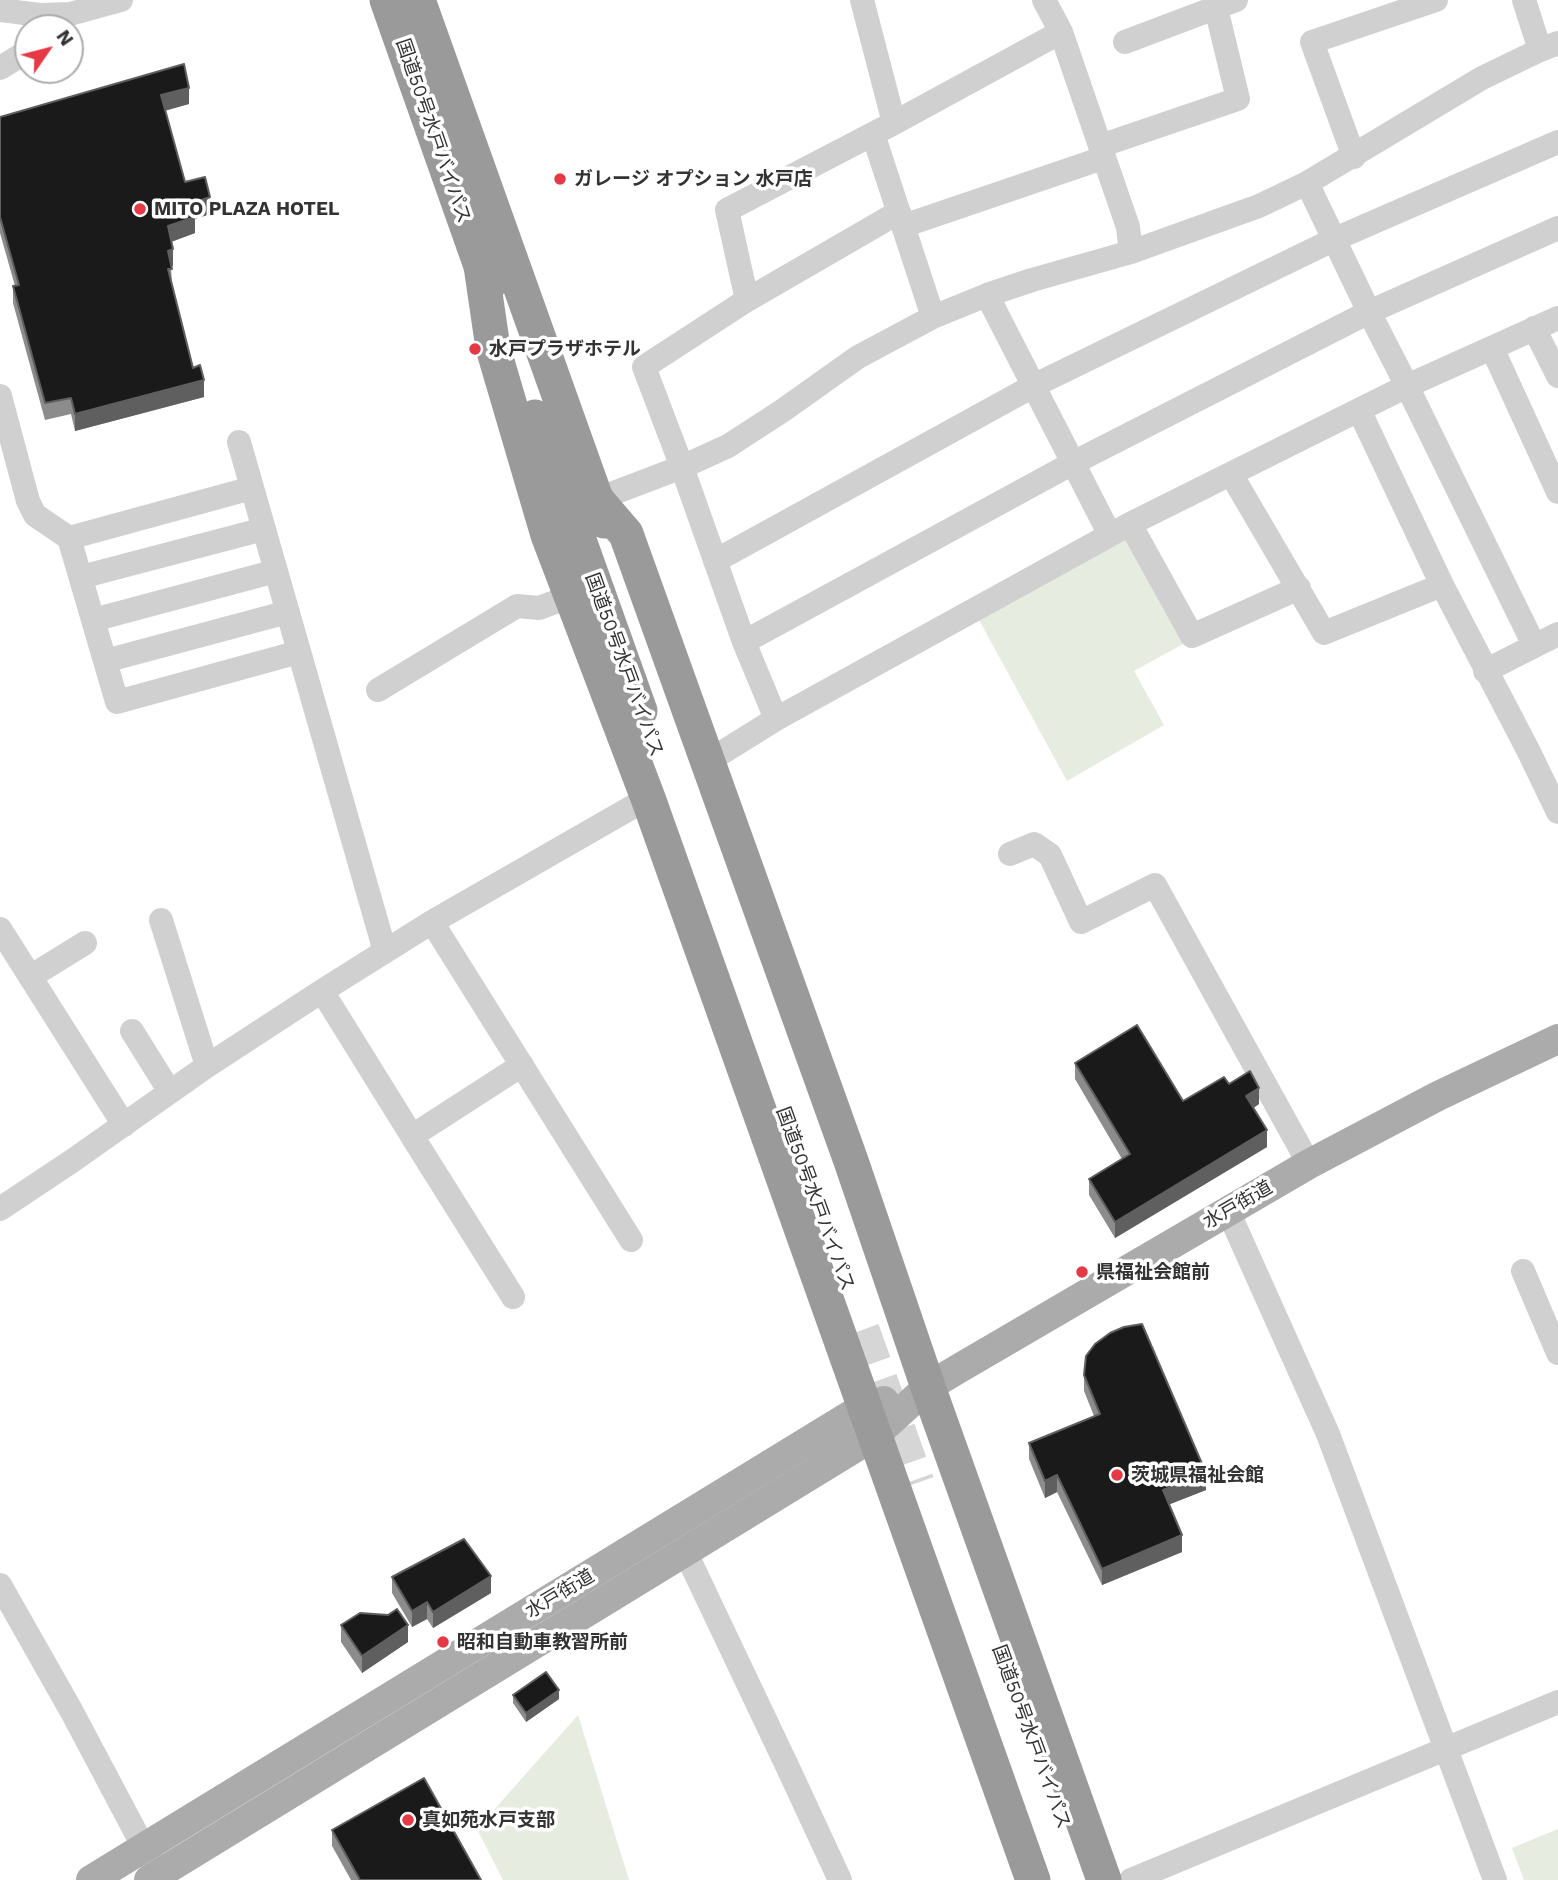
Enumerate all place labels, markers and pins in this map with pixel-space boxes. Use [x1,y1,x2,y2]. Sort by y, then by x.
place label: ガレージ オプション 水戸店 [574,168,813,190]
marker: ガレージ オプション 水戸店 [552,171,568,187]
place label: MITO PLAZA HOTEL [154,198,339,220]
marker: MITO PLAZA HOTEL [132,201,148,217]
place label: 水戸プラザホテル [489,338,641,360]
marker: 水戸プラザホテル [467,341,483,357]
place label: 県福祉会館前 [1096,1261,1210,1283]
marker: 県福祉会館前 [1074,1264,1090,1280]
place label: 茨城県福祉会館 [1131,1464,1264,1486]
marker: 茨城県福祉会館 [1109,1467,1125,1483]
place label: 昭和自動車教習所前 [457,1631,628,1653]
marker: 昭和自動車教習所前 [435,1634,451,1650]
place label: 真如苑水戸支部 [422,1809,555,1831]
marker: 真如苑水戸支部 [400,1812,416,1828]

